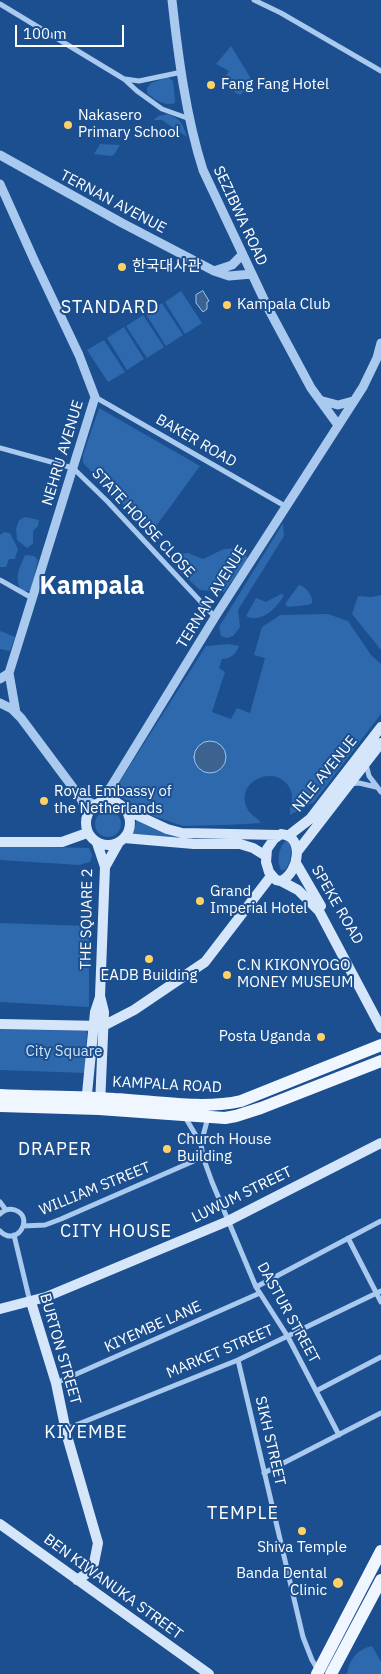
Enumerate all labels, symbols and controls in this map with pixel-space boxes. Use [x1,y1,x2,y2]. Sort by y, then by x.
scale bar [18,15,126,47]
text: 100 m [23,24,67,43]
place label: Fang Fang Hotel [221,76,329,94]
marker: Fang Fang Hotel [205,79,217,91]
place label: Nakasero Primary School [78,107,180,142]
marker: Nakasero Primary School [62,119,74,131]
street label: SEZIBWA ROAD [209,163,271,269]
street label: TERNAN AVENUE [57,166,169,238]
place label: 한국대사관 [132,258,201,276]
marker: 한국대사관 [116,261,128,273]
place label: Kampala Club [237,296,330,314]
district label: STANDARD [60,297,160,319]
marker: Kampala Club [221,299,233,311]
street label: NEHRU AVENUE [38,398,88,508]
street label: BAKER ROAD [152,411,240,471]
street label: STATE HOUSE CLOSE [88,465,198,581]
street label: TERNAN AVENUE [173,542,251,652]
district label: Kampala [40,572,144,602]
street label: NILE AVENUE [289,732,361,816]
place label: Royal Embassy of the Netherlands [54,783,172,818]
marker: Royal Embassy of the Netherlands [38,795,50,807]
street label: SPEKE ROAD [307,862,367,948]
street label: THE SQUARE 2 [77,868,97,970]
place label: Grand Imperial Hotel [210,883,307,918]
marker: Grand Imperial Hotel [194,895,206,907]
marker: EADB Building [143,953,155,965]
place label: C.N KIKONYOGO MONEY MUSEUM [237,957,353,992]
place label: EADB Building [101,967,197,985]
marker: C.N KIKONYOGO MONEY MUSEUM [221,969,233,981]
place label: Posta Uganda [219,1028,311,1046]
marker: Posta Uganda [315,1031,327,1043]
park label: City Square [26,1043,102,1061]
street label: KAMPALA ROAD [112,1073,222,1097]
place label: Church House Building [177,1131,271,1166]
district label: DRAPER [17,1139,93,1161]
marker: Church House Building [161,1143,173,1155]
street label: WILLIAM STREET [37,1158,153,1220]
street label: LUWUM STREET [189,1163,295,1227]
district label: CITY HOUSE [59,1221,173,1243]
street label: DASTUR STREET [253,1259,323,1367]
street label: BURTON STREET [35,1291,85,1407]
street label: KIYEMBE LANE [102,1298,204,1356]
street label: MARKET STREET [164,1321,276,1383]
street label: SIKH STREET [251,1395,289,1487]
district label: KIYEMBE [43,1422,129,1444]
district label: TEMPLE [206,1503,280,1525]
marker: Shiva Temple [296,1525,308,1537]
street label: BEN KIWANUKA STREET [40,1531,186,1643]
place label: Shiva Temple [257,1539,347,1557]
place label: Banda Dental Clinic [236,1565,327,1600]
marker: Banda Dental Clinic [331,1576,345,1590]

